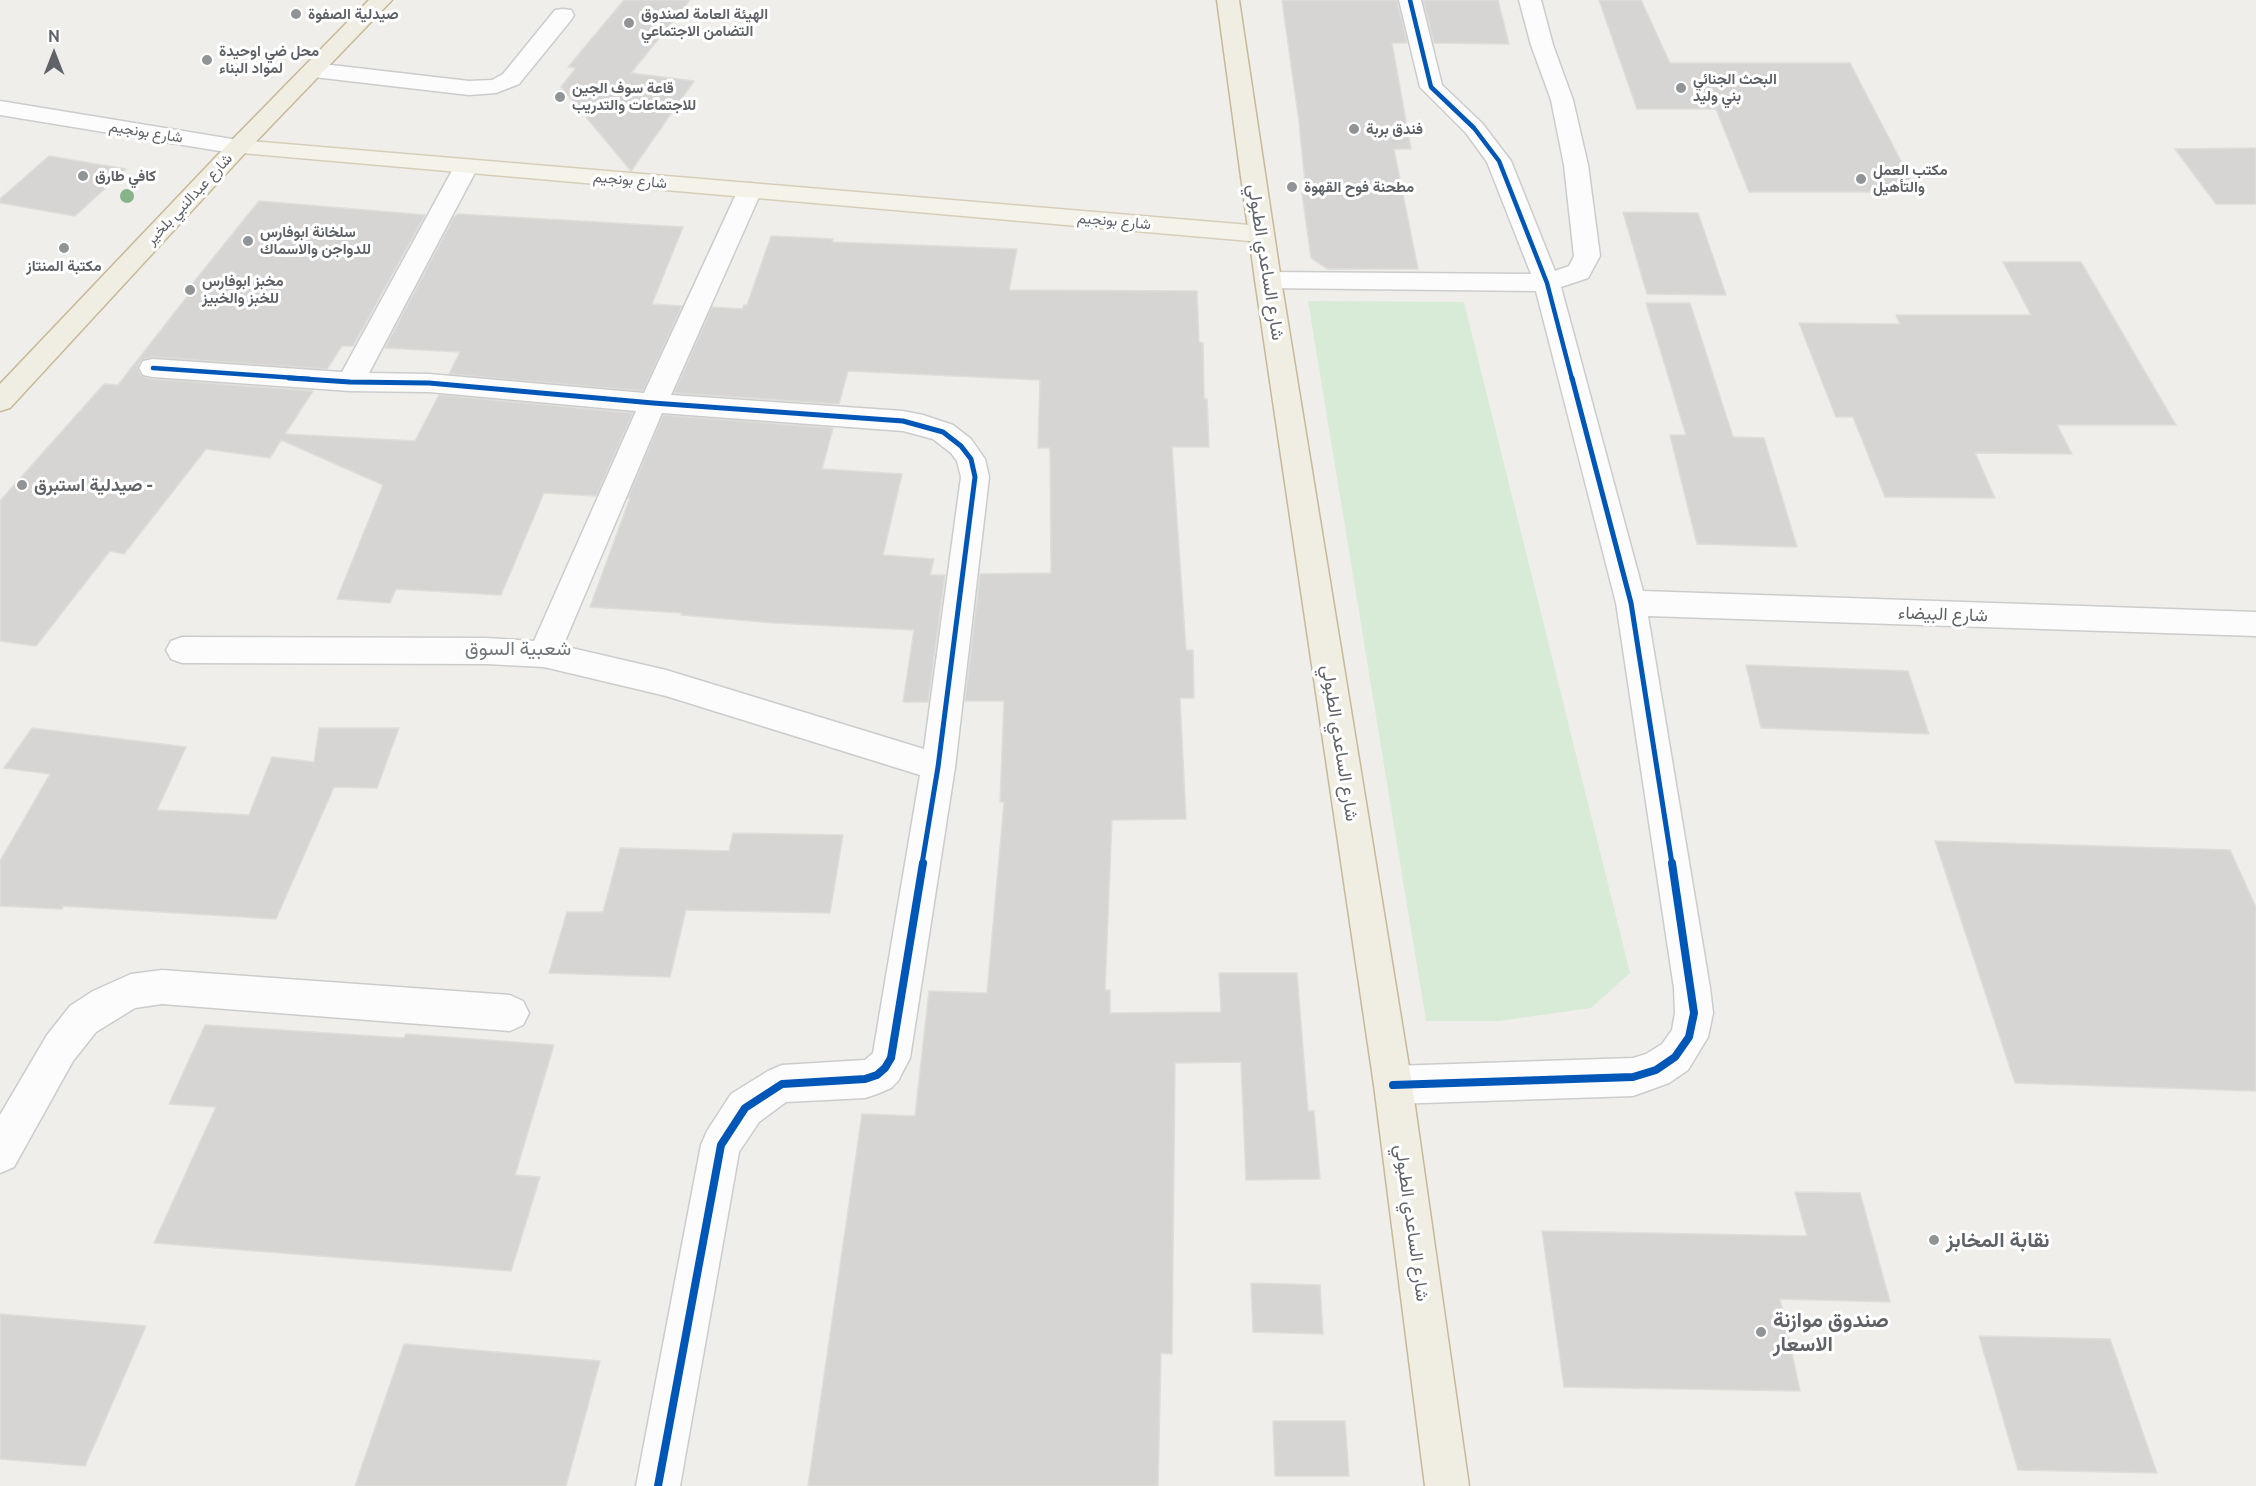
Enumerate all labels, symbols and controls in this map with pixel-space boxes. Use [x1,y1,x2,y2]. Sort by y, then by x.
place label: صيدلية الصفوة [308,5,399,23]
place label: الهيئة العامة لصندوق التضامن الاجتماعي [641,5,768,40]
marker: صيدلية الصفوة [289,7,303,21]
marker: الهيئة العامة لصندوق التضامن الاجتماعي [622,16,636,30]
north arrow [24,24,84,84]
text: N [48,27,60,45]
place label: محل ضي اوحيدة لمواد البناء [219,42,319,77]
marker: محل ضي اوحيدة لمواد البناء [200,53,214,67]
place label: البحث الجنائي بني وليد [1693,70,1777,105]
place label: قاعة سوف الجين للاجتماعات والتدريب [572,79,696,114]
marker: البحث الجنائي بني وليد [1674,81,1688,95]
marker: قاعة سوف الجين للاجتماعات والتدريب [553,90,567,104]
street label: شارع بونجيم [108,117,184,147]
place label: فندق بربة [1366,120,1423,138]
marker: فندق بربة [1347,122,1361,136]
street label: شارع عبدالنبي بلخير [142,150,236,248]
place label: مكتب العمل والتأهيل [1873,161,1948,196]
place label: كافي طارق [95,167,156,185]
street label: شارع بونجيم [592,168,668,192]
marker: كافي طارق [76,169,90,183]
marker: مكتب العمل والتأهيل [1854,172,1868,186]
place label: مطحنة فوح القهوة [1304,178,1414,196]
marker: مطحنة فوح القهوة [1285,180,1299,194]
street label: شارع الساعدي الطبولي [1243,182,1289,342]
street label: شارع بونجيم [1076,209,1152,233]
place label: سلخانة ابوفارس للدواجن والاسماك [260,223,371,258]
marker: سلخانة ابوفارس للدواجن والاسماك [241,234,255,248]
marker: مكتبة المنتاز [57,241,71,255]
place label: مكتبة المنتاز [26,257,102,275]
place label: مخبز ابوفارس للخبز والخبيز [202,272,284,307]
marker: مخبز ابوفارس للخبز والخبيز [183,283,197,297]
place label: صيدلية استبرق - [34,474,153,496]
marker: صيدلية استبرق - [15,478,29,492]
street label: شارع البيضاء [1898,602,1988,626]
district label: شعبية السوق [465,636,571,660]
street label: شارع الساعدي الطبولي [1317,663,1363,823]
street label: شارع الساعدي الطبولي [1390,1143,1434,1303]
place label: نقابة المخابز [1946,1227,2050,1253]
marker: نقابة المخابز [1927,1233,1941,1247]
place label: صندوق موازنة الاسعار [1773,1307,1889,1357]
marker: صندوق موازنة الاسعار [1754,1325,1768,1339]

